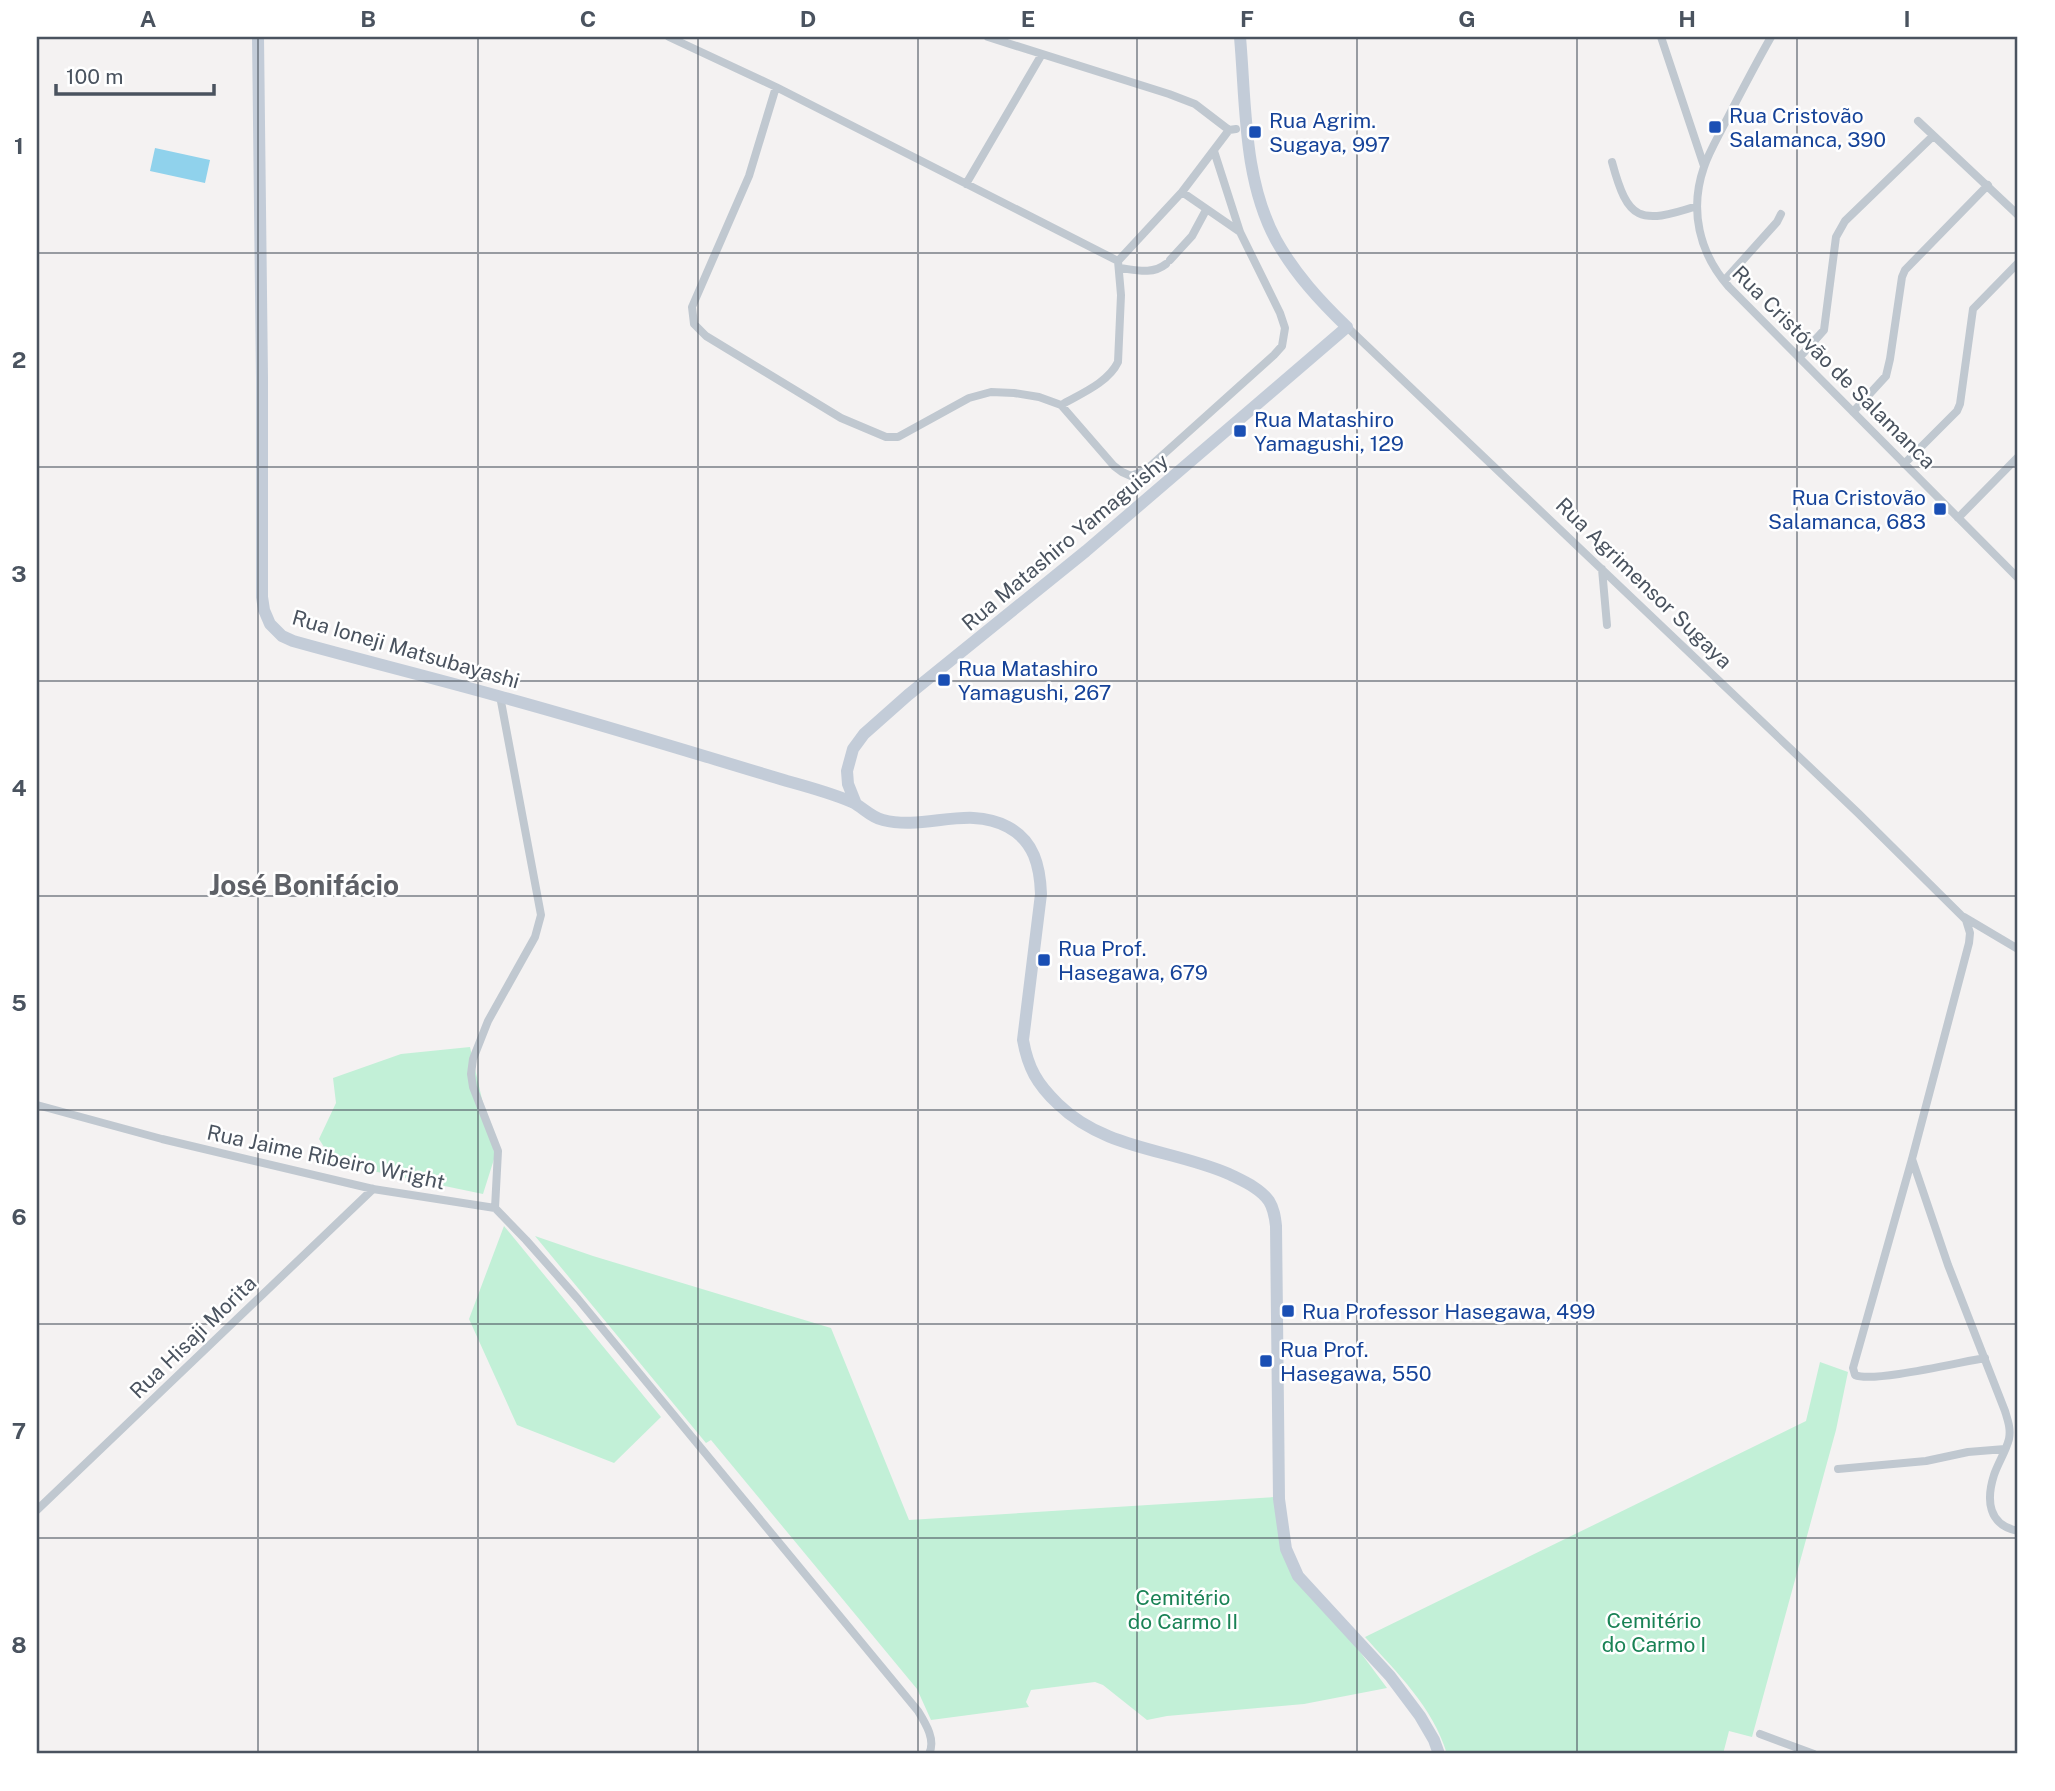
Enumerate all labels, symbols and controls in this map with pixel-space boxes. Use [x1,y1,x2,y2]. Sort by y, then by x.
text: A [140,5,157,32]
text: B [360,5,376,32]
text: C [580,5,596,32]
text: D [800,5,816,32]
text: E [1021,5,1035,32]
text: F [1240,5,1254,32]
text: G [1458,5,1476,32]
text: H [1678,5,1696,32]
text: I [1903,5,1911,32]
scale bar [56,52,214,96]
text: 100 m [66,64,123,89]
place label: Rua Cristovão Salamanca, 390 [1729,103,1886,152]
place label: Rua Agrim. Sugaya, 997 [1269,108,1390,157]
marker: Rua Cristovão Salamanca, 390 [1707,119,1723,135]
marker: Rua Agrim. Sugaya, 997 [1247,124,1263,140]
text: 1 [14,132,24,159]
street label: Rua Cristóvão de Salamanca [1727,260,1941,474]
text: 2 [12,346,26,373]
place label: Rua Matashiro Yamagushi, 129 [1254,407,1404,456]
marker: Rua Matashiro Yamagushi, 129 [1232,423,1248,439]
street label: Rua Matashiro Yamaguishy [957,448,1173,636]
place label: Rua Cristovão Salamanca, 683 [1768,485,1926,534]
street label: Rua Agrimensor Sugaya [1551,492,1737,674]
marker: Rua Cristovão Salamanca, 683 [1932,501,1948,517]
text: 3 [11,560,27,587]
street label: Rua Ioneji Matsubayashi [289,605,523,693]
place label: Rua Matashiro Yamagushi, 267 [958,656,1111,705]
marker: Rua Matashiro Yamagushi, 267 [936,672,952,688]
text: 4 [11,774,27,801]
district label: José Bonifácio [209,868,399,901]
place label: Rua Prof. Hasegawa, 679 [1058,936,1208,985]
marker: Rua Prof. Hasegawa, 679 [1036,952,1052,968]
text: 5 [11,989,27,1016]
street label: Rua Jaime Ribeiro Wright [205,1120,447,1194]
text: 6 [11,1203,27,1230]
street label: Rua Hisaji Morita [125,1270,261,1404]
place label: Rua Professor Hasegawa, 499 [1302,1299,1595,1324]
marker: Rua Professor Hasegawa, 499 [1280,1303,1296,1319]
place label: Rua Prof. Hasegawa, 550 [1280,1337,1432,1386]
marker: Rua Prof. Hasegawa, 550 [1258,1353,1274,1369]
text: 7 [12,1417,26,1444]
park label: Cemitério do Carmo II [1128,1585,1238,1634]
park label: Cemitério do Carmo I [1602,1608,1706,1657]
text: 8 [11,1631,27,1658]

